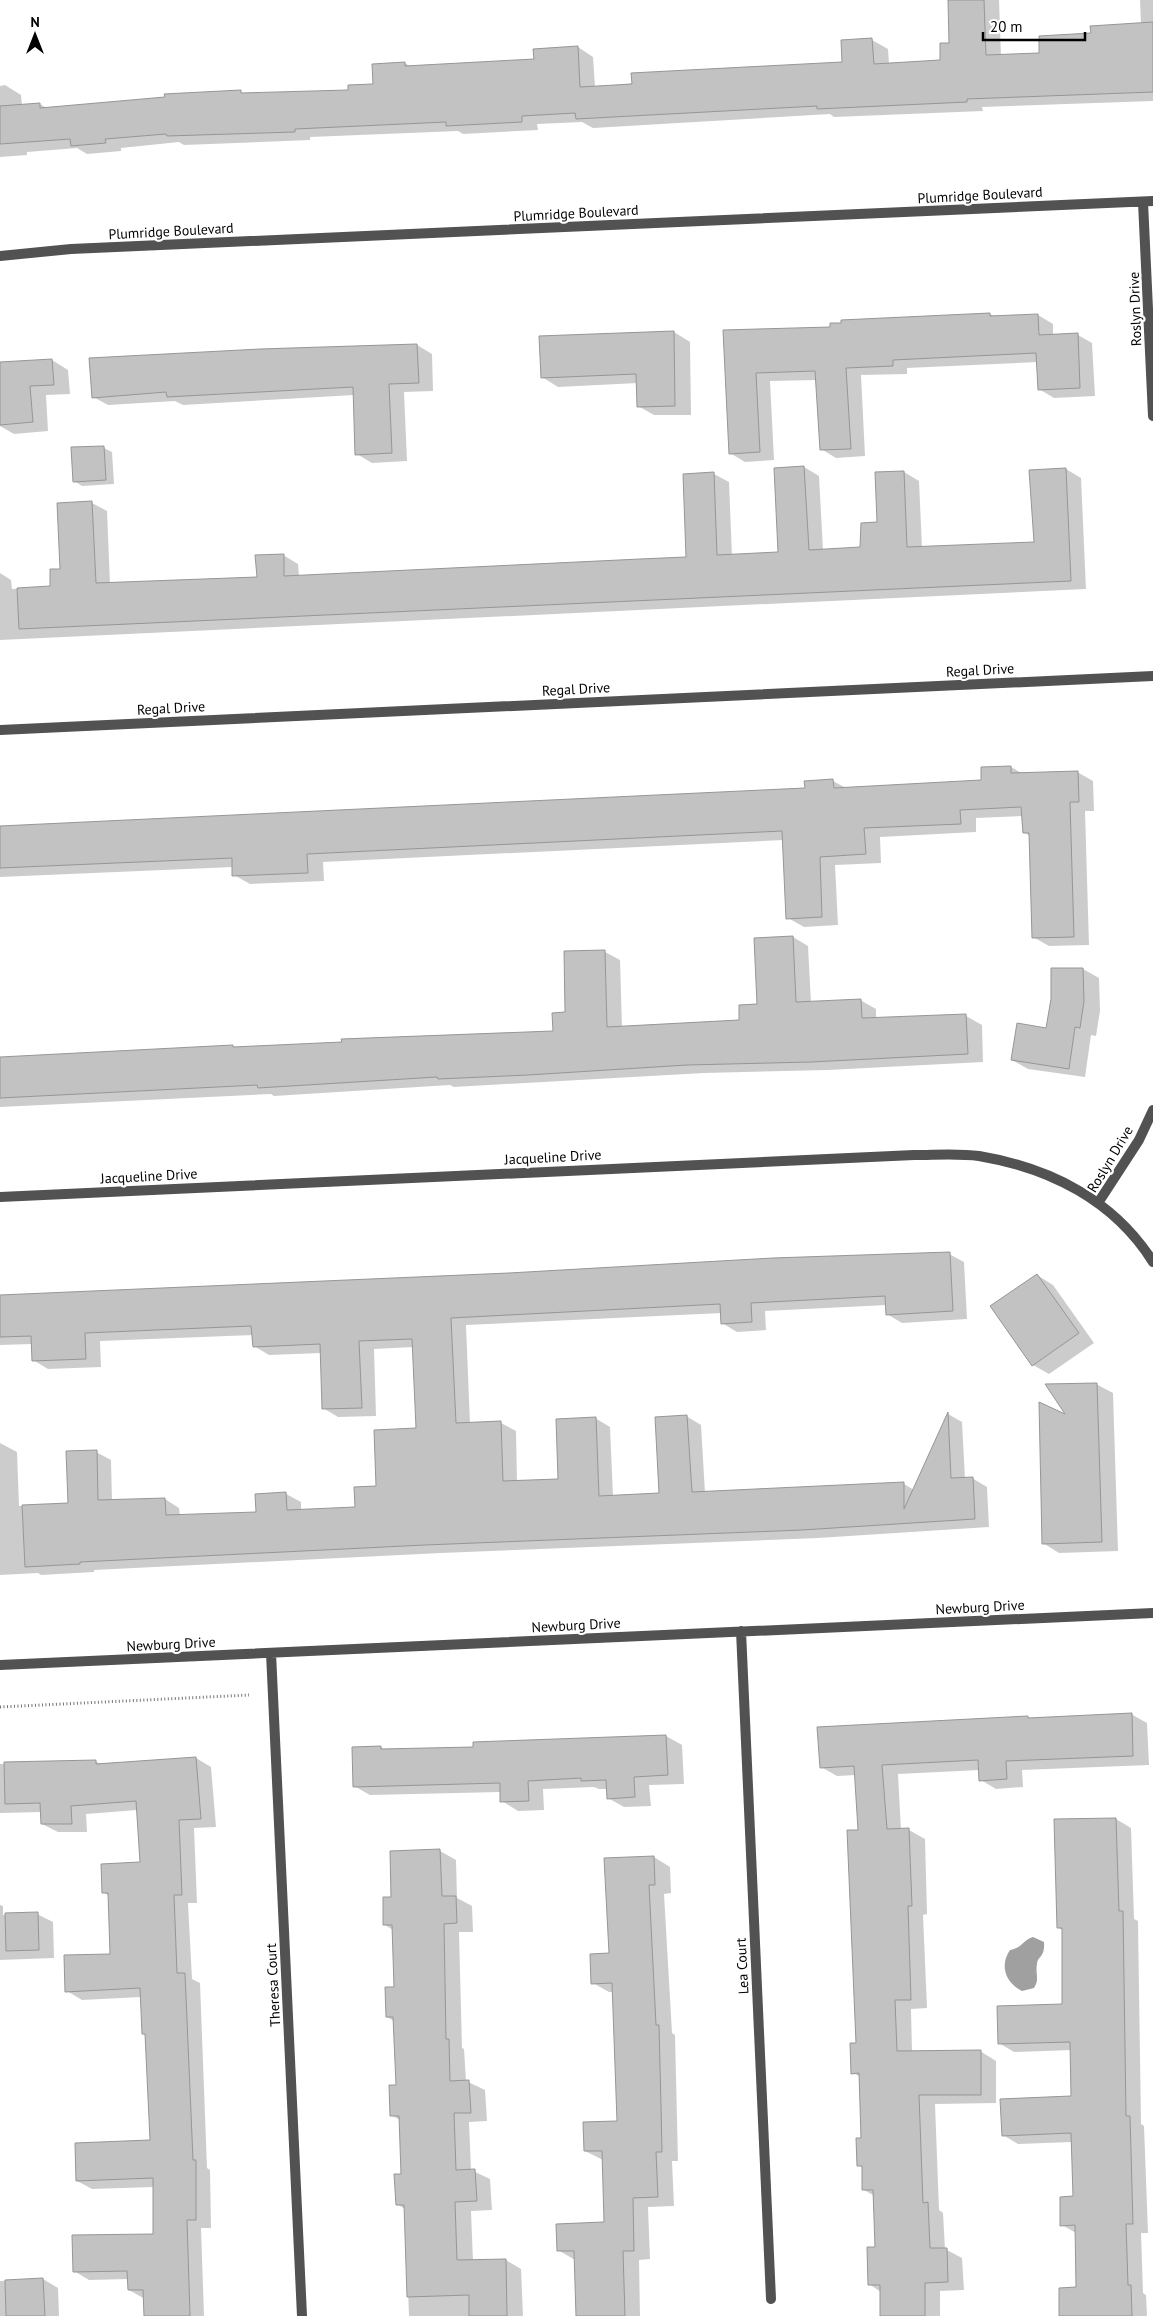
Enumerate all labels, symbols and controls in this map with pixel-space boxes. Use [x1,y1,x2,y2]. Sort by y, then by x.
north arrow [10,10,60,60]
scale bar [983,10,1086,42]
text: N [30,13,40,31]
text: 20 m [990,17,1023,36]
street label: Plumridge Boulevard [917,183,1043,207]
street label: Plumridge Boulevard [513,201,639,225]
street label: Plumridge Boulevard [108,219,234,243]
street label: Roslyn Drive [1125,271,1145,347]
street label: Regal Drive [945,659,1015,681]
street label: Regal Drive [541,678,611,700]
street label: Regal Drive [136,697,206,719]
street label: Roslyn Drive [1083,1122,1137,1196]
street label: Jacqueline Drive [503,1145,602,1169]
street label: Jacqueline Drive [99,1164,198,1188]
street label: Newburg Drive [935,1596,1025,1618]
street label: Newburg Drive [531,1614,621,1636]
street label: Newburg Drive [126,1633,216,1655]
street label: Lea Court [732,1937,752,1995]
street label: Theresa Court [262,1943,284,2027]

